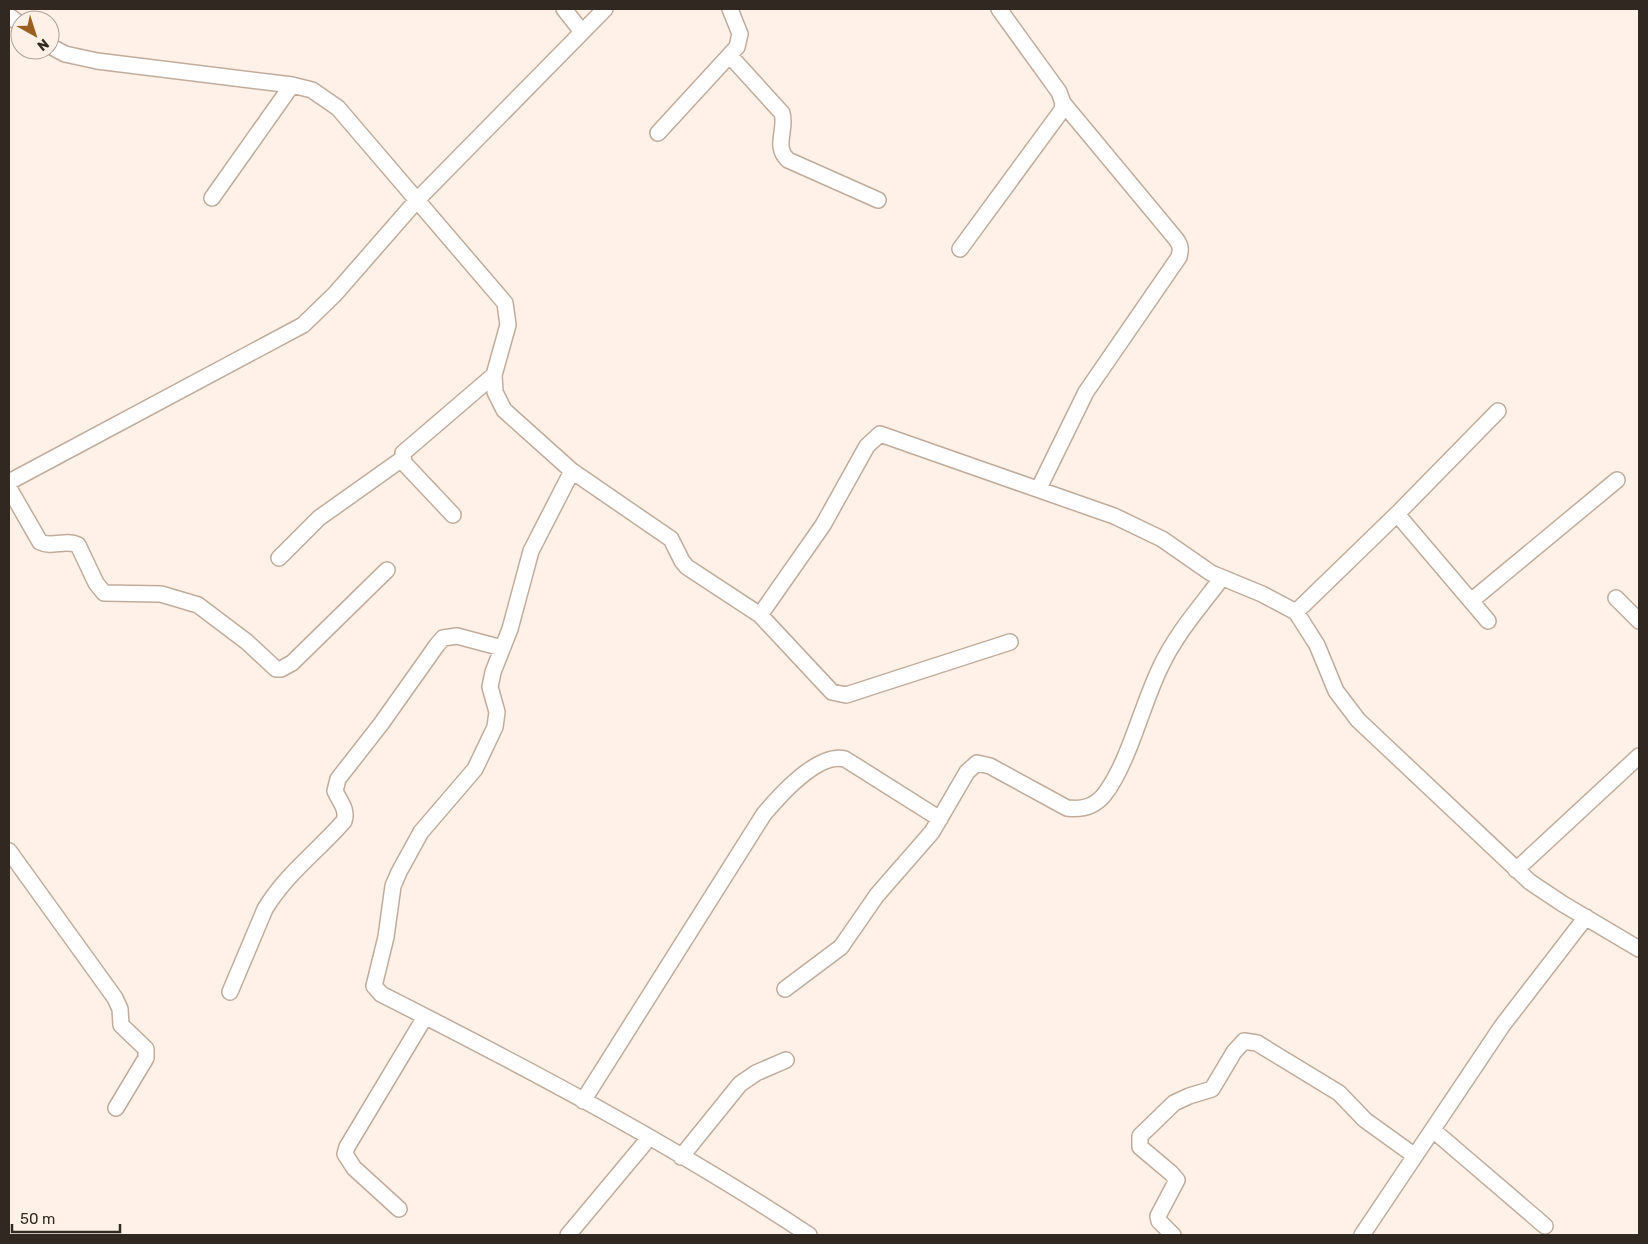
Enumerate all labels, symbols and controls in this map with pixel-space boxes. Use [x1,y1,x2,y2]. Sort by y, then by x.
north arrow [10,10,60,60]
text: N [34,35,52,54]
scale bar [12,1202,120,1234]
text: 50 m [20,1210,55,1228]

